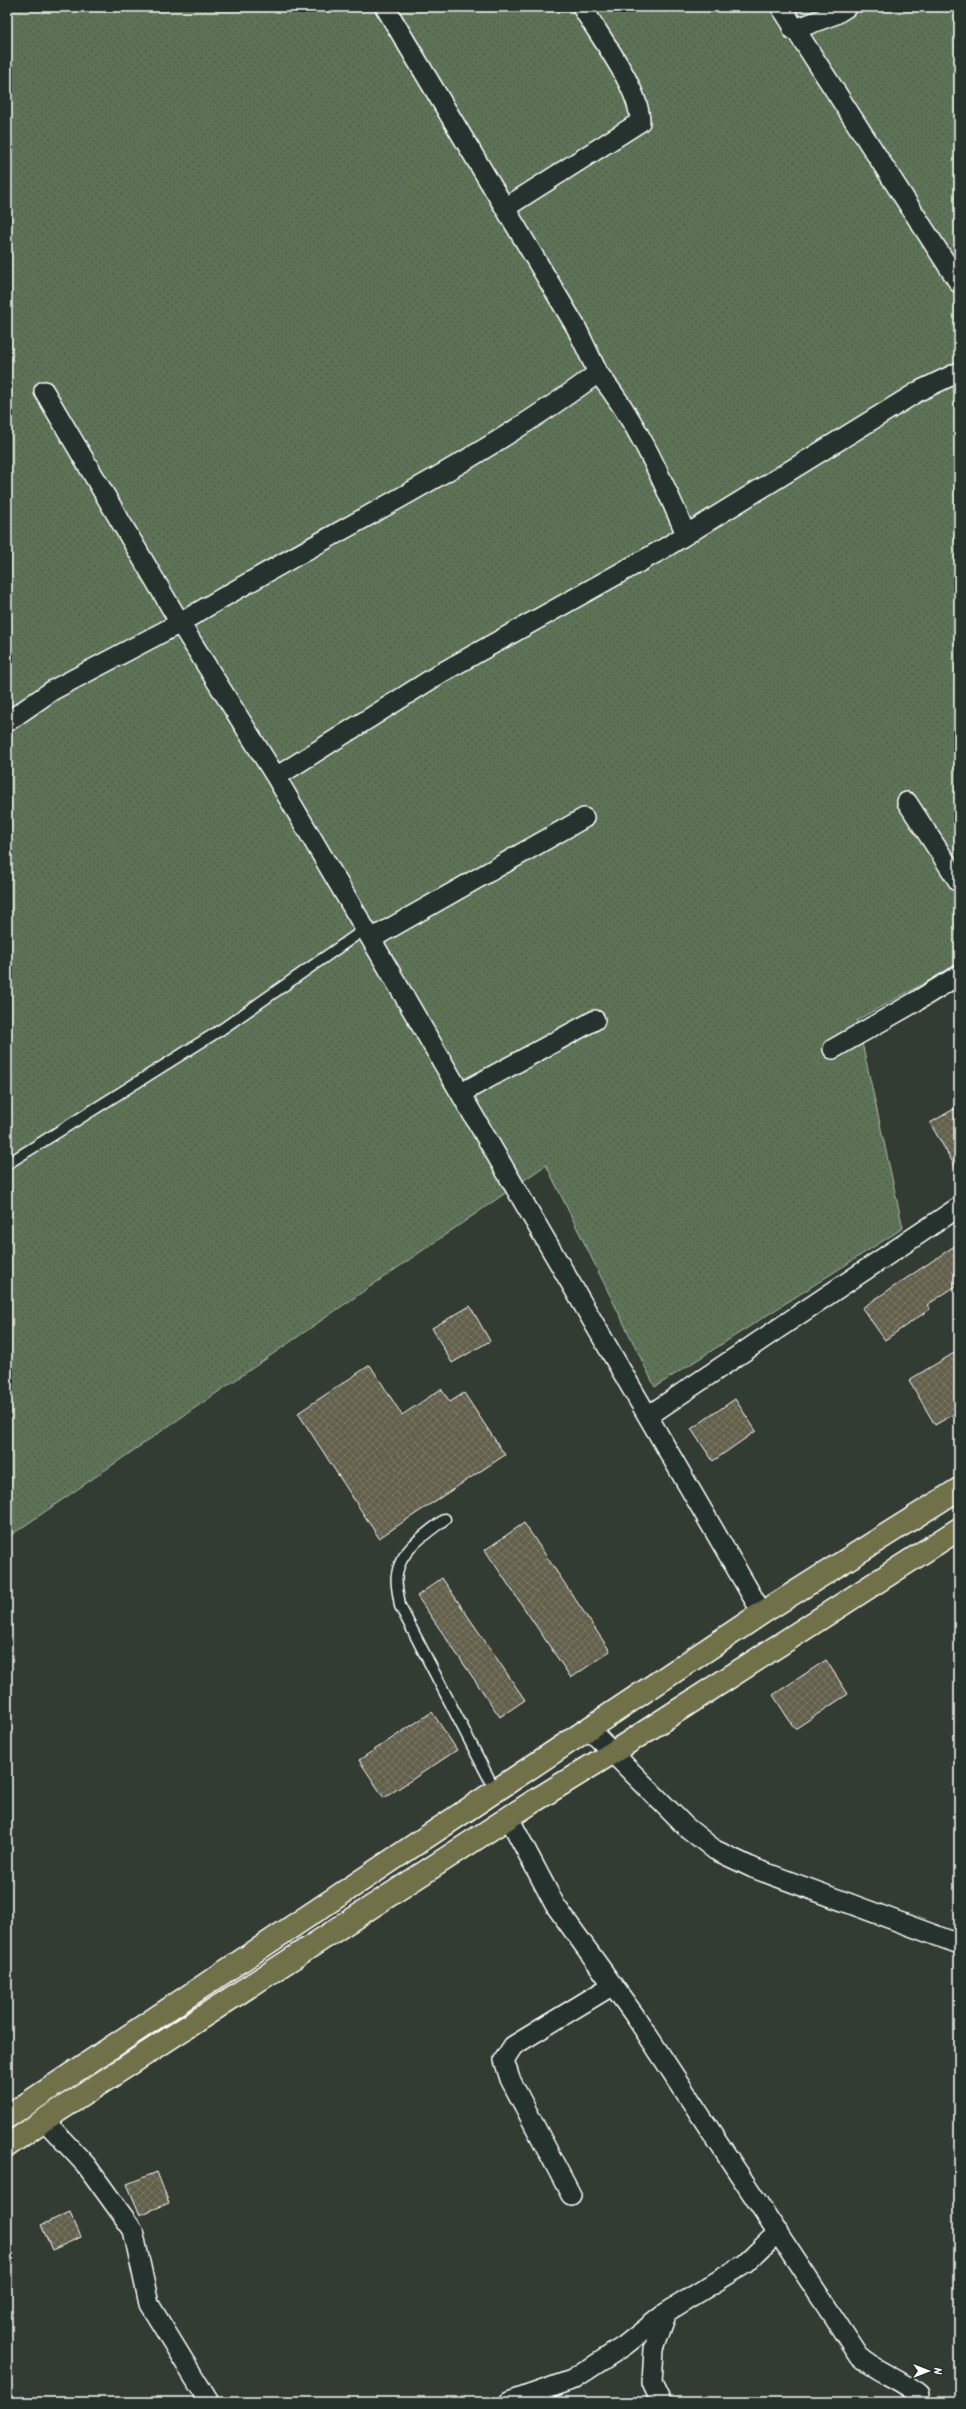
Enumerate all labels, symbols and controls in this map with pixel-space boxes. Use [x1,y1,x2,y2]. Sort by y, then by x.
north arrow [908,2351,948,2391]
text: N [928,2368,946,2375]

